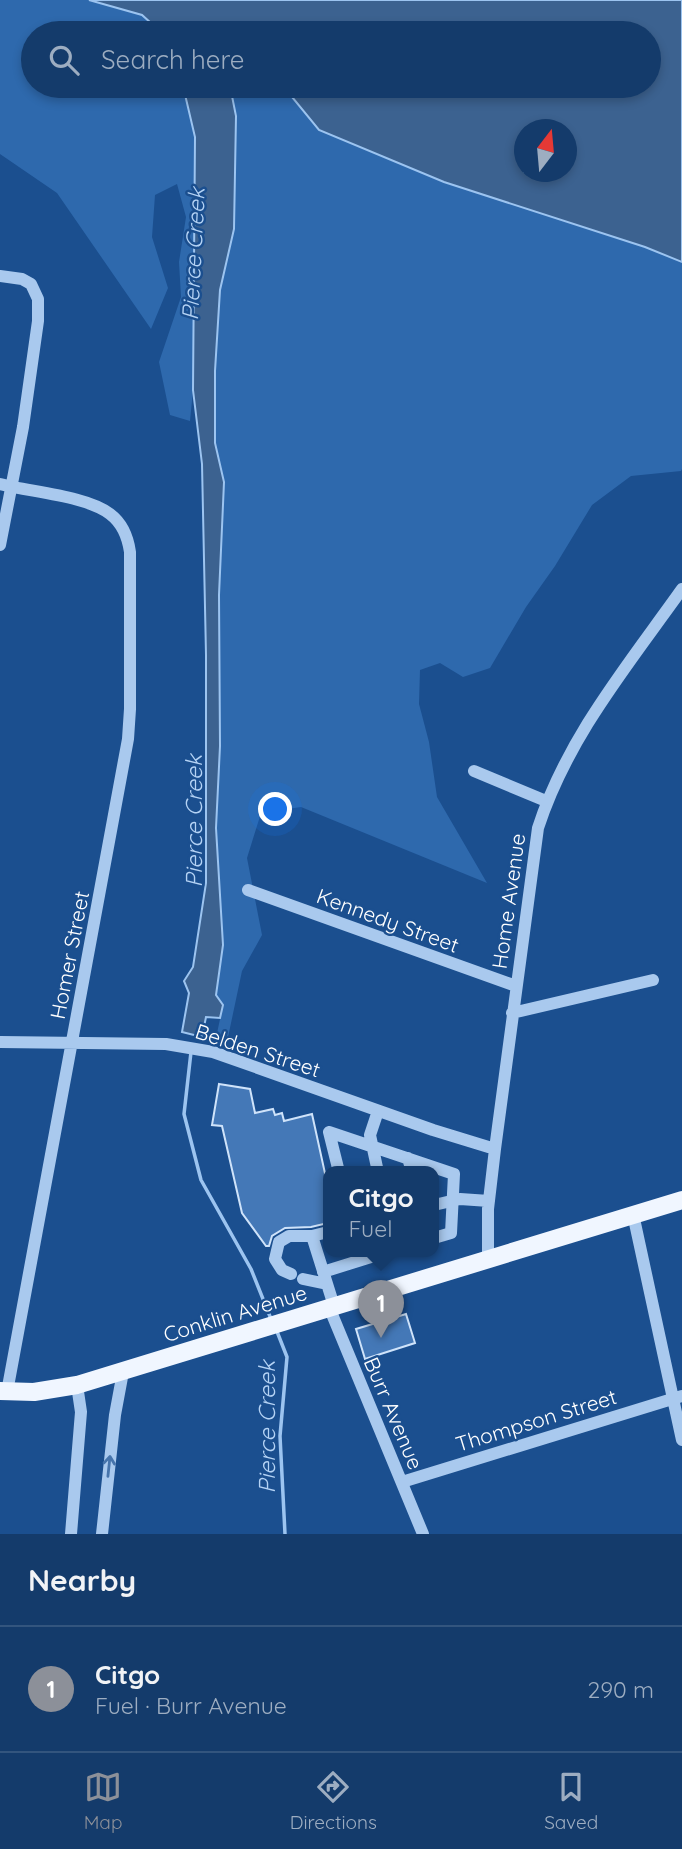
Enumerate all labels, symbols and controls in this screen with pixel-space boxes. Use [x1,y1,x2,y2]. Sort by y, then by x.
search box [21,21,661,98]
icon: search [45,41,83,79]
text: Search here [101,43,245,76]
north arrow [514,119,577,182]
water label: Pierce Creek [175,185,211,321]
water label: Pierce Creek [179,753,208,887]
your location [258,792,292,826]
street label: Home Avenue [486,832,530,970]
street label: Kennedy Street [313,882,463,958]
street label: Homer Street [44,889,94,1021]
street label: Belden Street [192,1018,324,1082]
popup [323,1166,439,1257]
text: Citgo [348,1181,414,1214]
text: Fuel [348,1214,392,1243]
street label: Conklin Avenue [160,1279,310,1347]
pin: 1 [358,1280,404,1338]
street label: Burr Avenue [359,1353,429,1473]
water label: Pierce Creek [252,1359,281,1493]
street label: Thompson Street [452,1383,620,1457]
one-way arrow [103,1455,116,1478]
text: Nearby [28,1561,136,1599]
text: Citgo [95,1658,160,1691]
text: 1 [47,1675,55,1704]
text: 290 m [587,1675,654,1704]
text: Fuel · Burr Avenue [95,1691,287,1720]
tab: Map [84,1768,122,1834]
tab: Directions [290,1768,377,1834]
tab: Saved [544,1768,598,1834]

